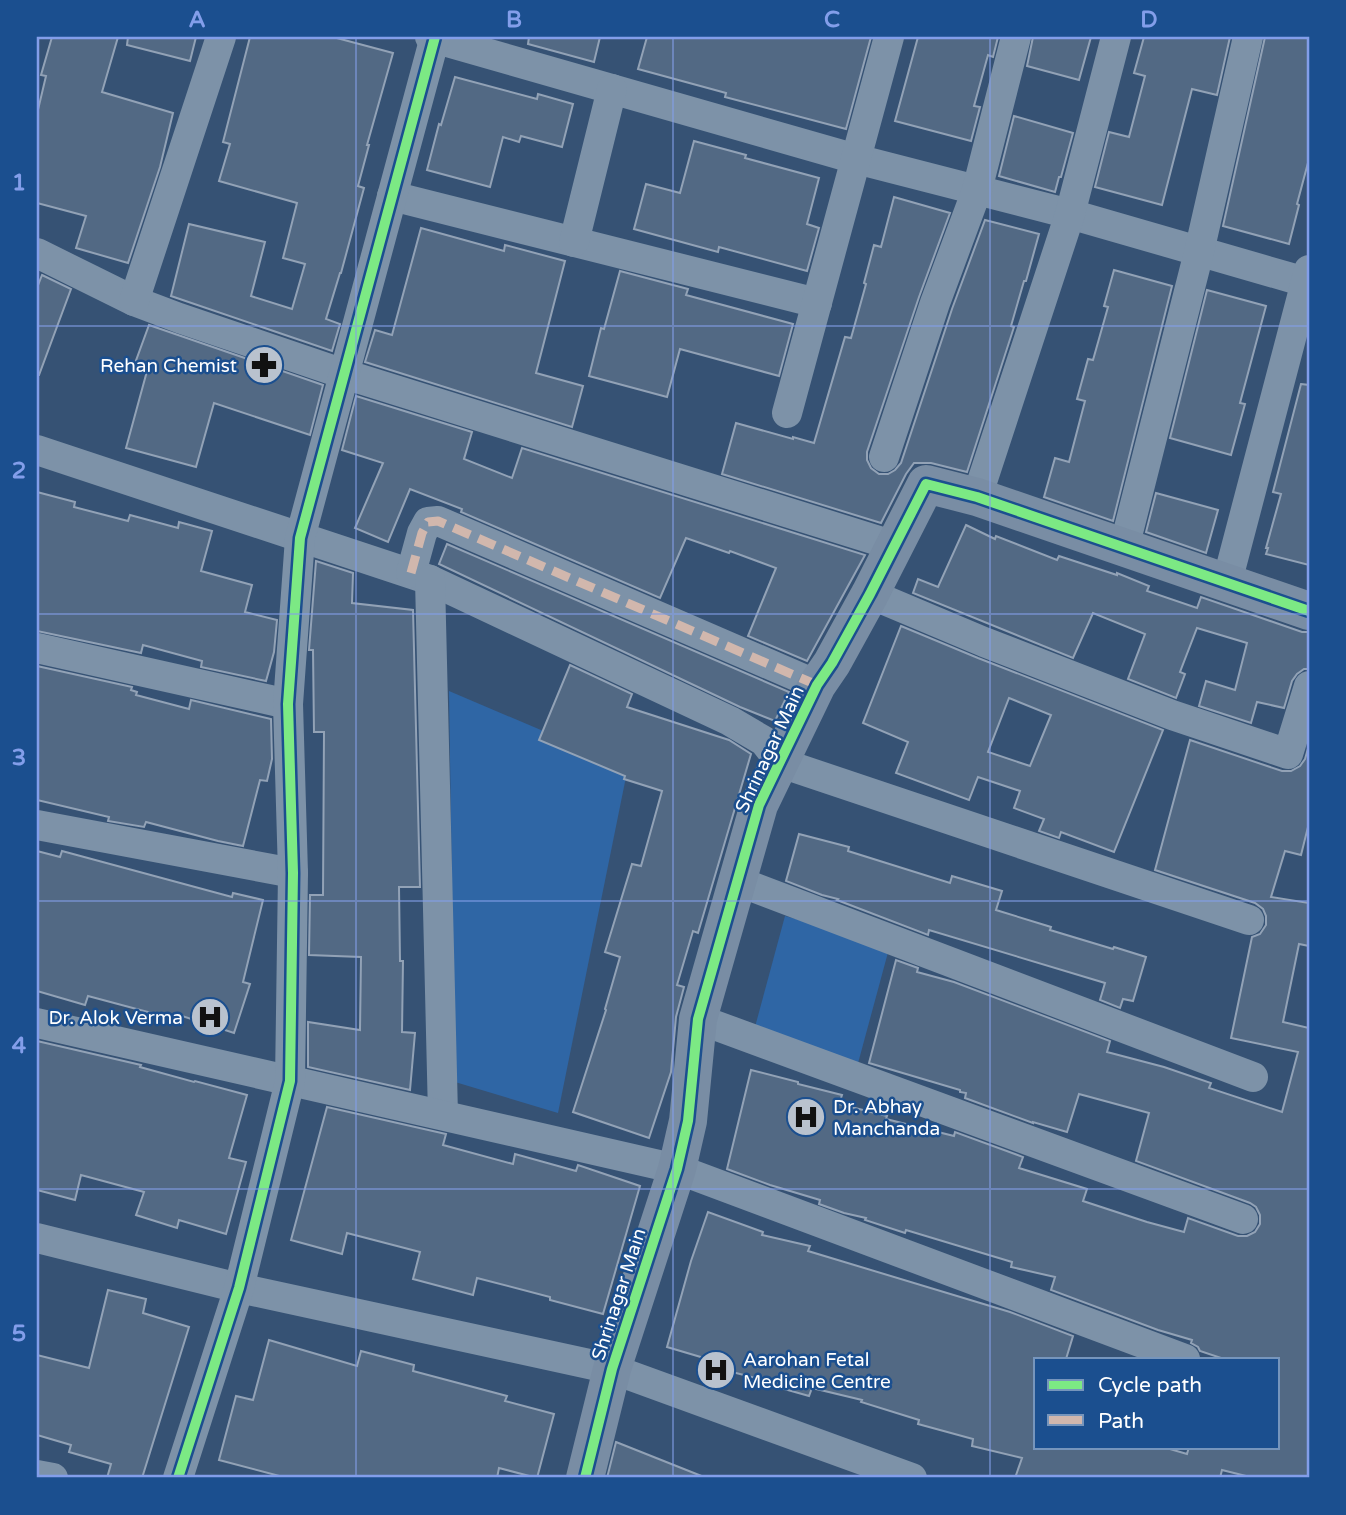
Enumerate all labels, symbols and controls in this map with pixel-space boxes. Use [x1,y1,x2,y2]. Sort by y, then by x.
text: A [188,6,206,34]
text: B [506,6,522,34]
text: C [824,6,840,34]
text: D [1140,6,1158,34]
text: 1 [12,169,26,197]
pharmacy icon: Rehan Chemist [243,344,285,386]
place label: Rehan Chemist [100,355,237,377]
text: 2 [12,457,26,485]
street label: Shrinagar Main [731,682,809,816]
text: 3 [12,744,26,772]
hospital icon: Dr. Alok Verma [189,996,231,1038]
place label: Dr. Alok Verma [48,1007,183,1029]
text: 4 [12,1032,27,1060]
hospital icon: Dr. Abhay Manchanda [785,1096,827,1138]
place label: Dr. Abhay Manchanda [833,1096,940,1140]
street label: Shrinagar Main [587,1225,651,1363]
text: 5 [12,1320,26,1348]
hospital icon: Aarohan Fetal Medicine Centre [695,1349,737,1391]
place label: Aarohan Fetal Medicine Centre [743,1349,891,1393]
legend [1034,1358,1280,1448]
text: Cycle path [1098,1373,1202,1398]
text: Path [1098,1409,1144,1434]

